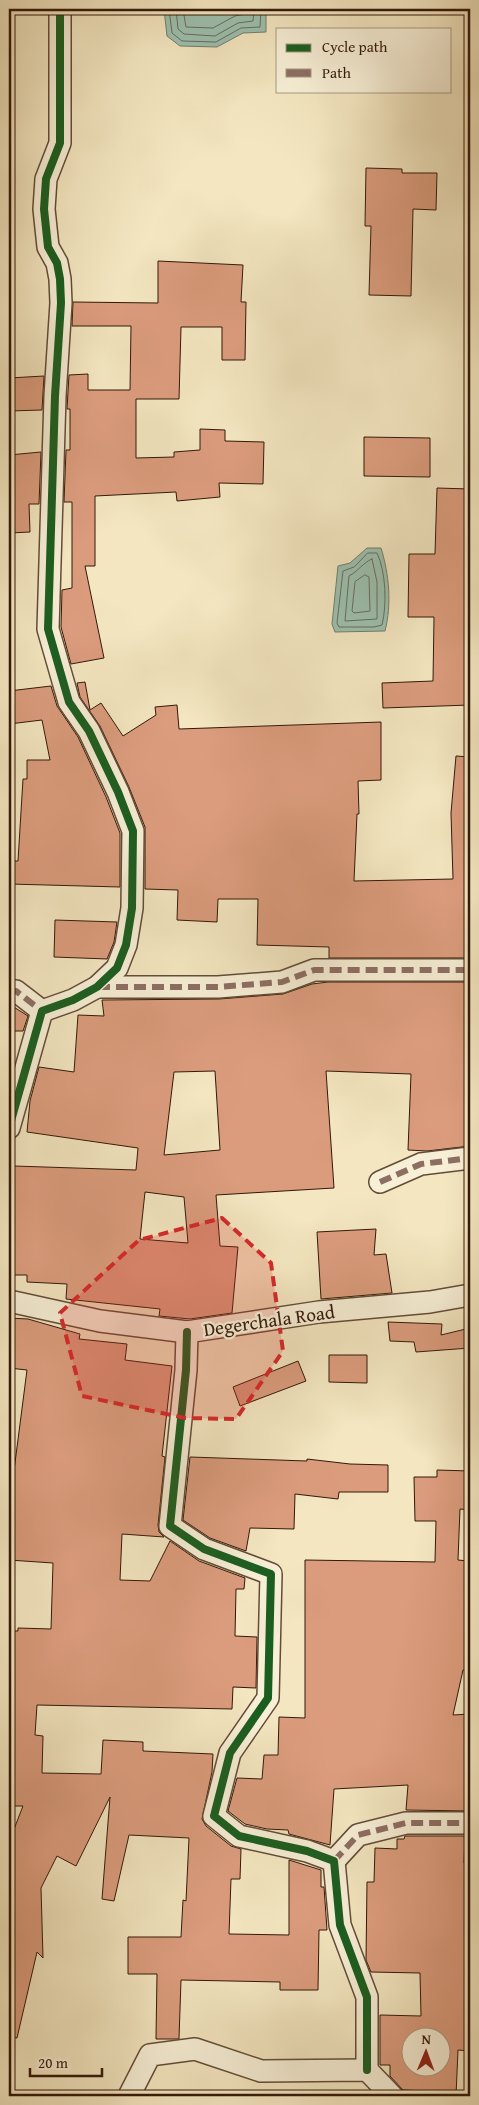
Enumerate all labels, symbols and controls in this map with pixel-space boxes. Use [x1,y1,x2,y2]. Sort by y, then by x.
legend [276,28,452,92]
text: Cycle path [322,36,388,57]
text: Path [322,62,351,83]
street label: Degerchala Road [201,1297,337,1343]
north arrow [402,2028,452,2078]
text: N [421,2029,432,2049]
scale bar [30,2045,102,2077]
text: 20 m [38,2052,69,2073]

